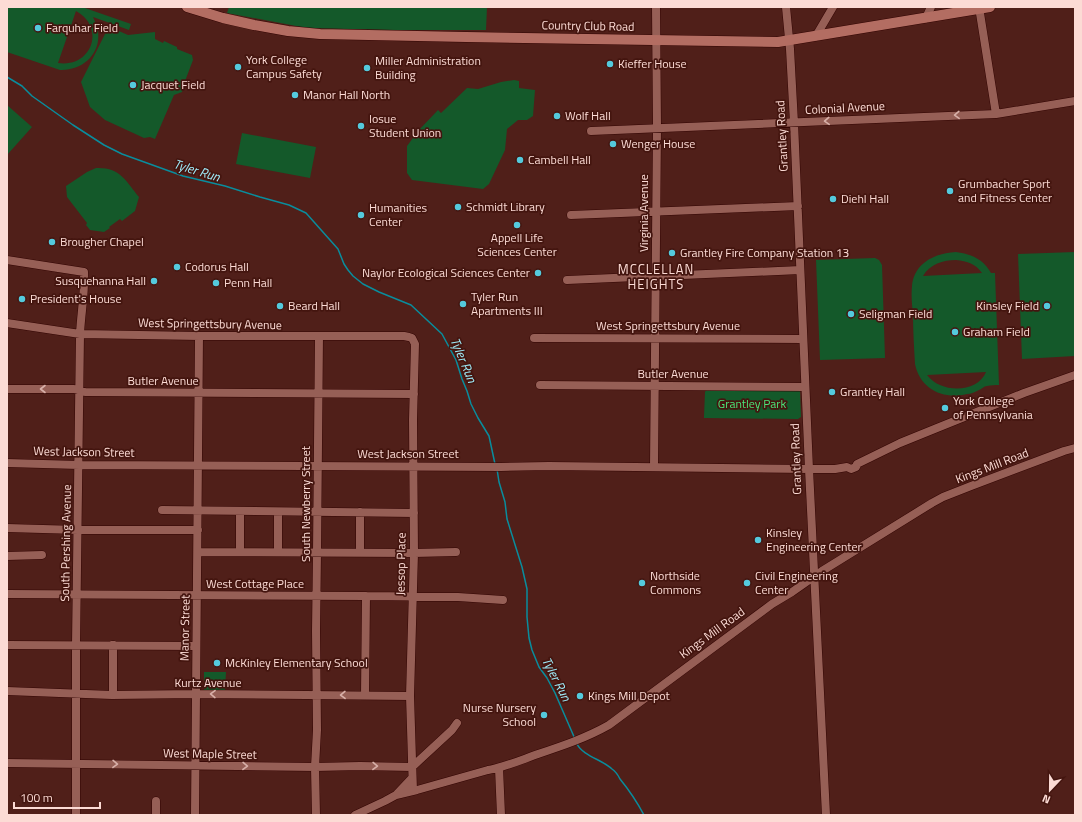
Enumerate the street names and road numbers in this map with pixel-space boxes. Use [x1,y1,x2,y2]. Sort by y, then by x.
street label: Country Club Road [541,15,635,36]
street label: Colonial Avenue [805,96,885,119]
street label: Grantley Road [770,100,793,172]
street label: Virginia Avenue [634,174,653,252]
street label: West Springettsbury Avenue [138,313,282,334]
street label: West Springettsbury Avenue [596,316,740,335]
street label: Butler Avenue [637,364,709,383]
street label: Butler Avenue [127,371,199,390]
street label: Grantley Road [785,423,806,495]
street label: West Jackson Street [33,441,136,462]
street label: Kings Mill Road [952,443,1031,488]
street label: West Jackson Street [357,444,459,463]
street label: South Newberry Street [296,445,315,562]
street label: South Pershing Avenue [55,484,76,602]
street label: Jessop Place [390,532,411,596]
street label: West Cottage Place [206,574,304,593]
street label: Manor Street [174,594,195,661]
street label: Kings Mill Road [675,602,749,663]
street label: Kurtz Avenue [174,673,242,692]
street label: West Maple Street [163,743,258,764]

